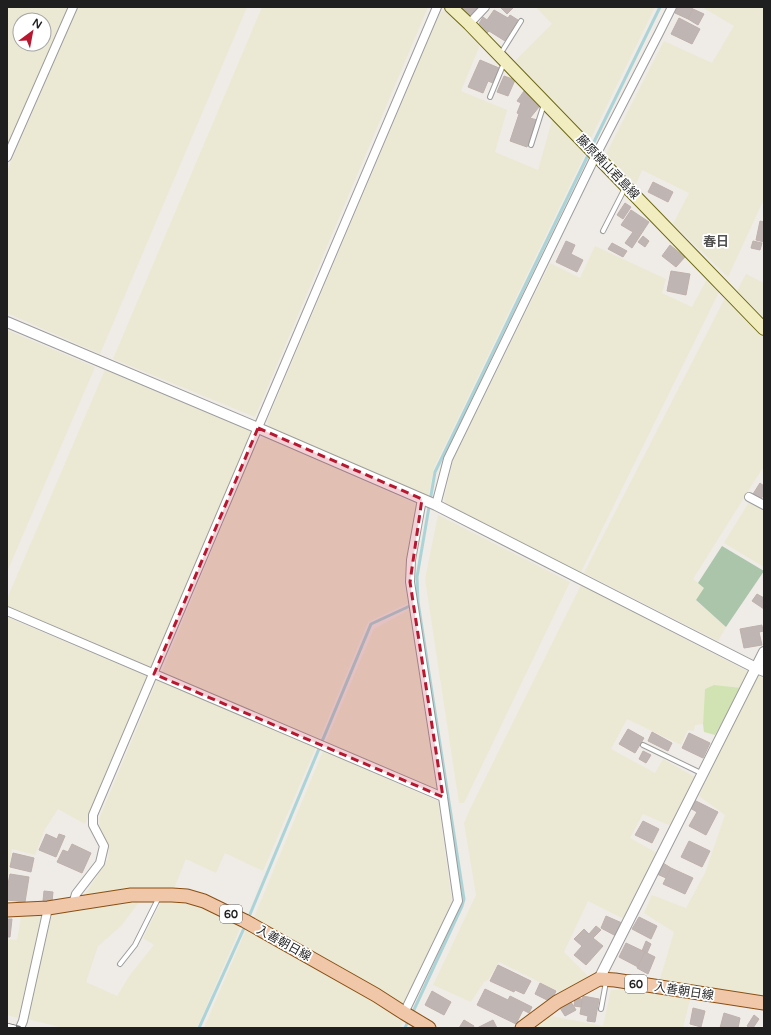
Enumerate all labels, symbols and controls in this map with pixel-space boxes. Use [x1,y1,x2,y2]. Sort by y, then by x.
north arrow [12,12,52,52]
text: N [30,16,44,32]
street label: 藤原横山君島線 [574,132,642,202]
district label: 春日 [703,234,729,250]
road number: 60 [220,905,242,923]
street label: 入善朝日線 [254,922,314,964]
road number: 60 [625,975,647,993]
street label: 入善朝日線 [653,979,715,1003]

